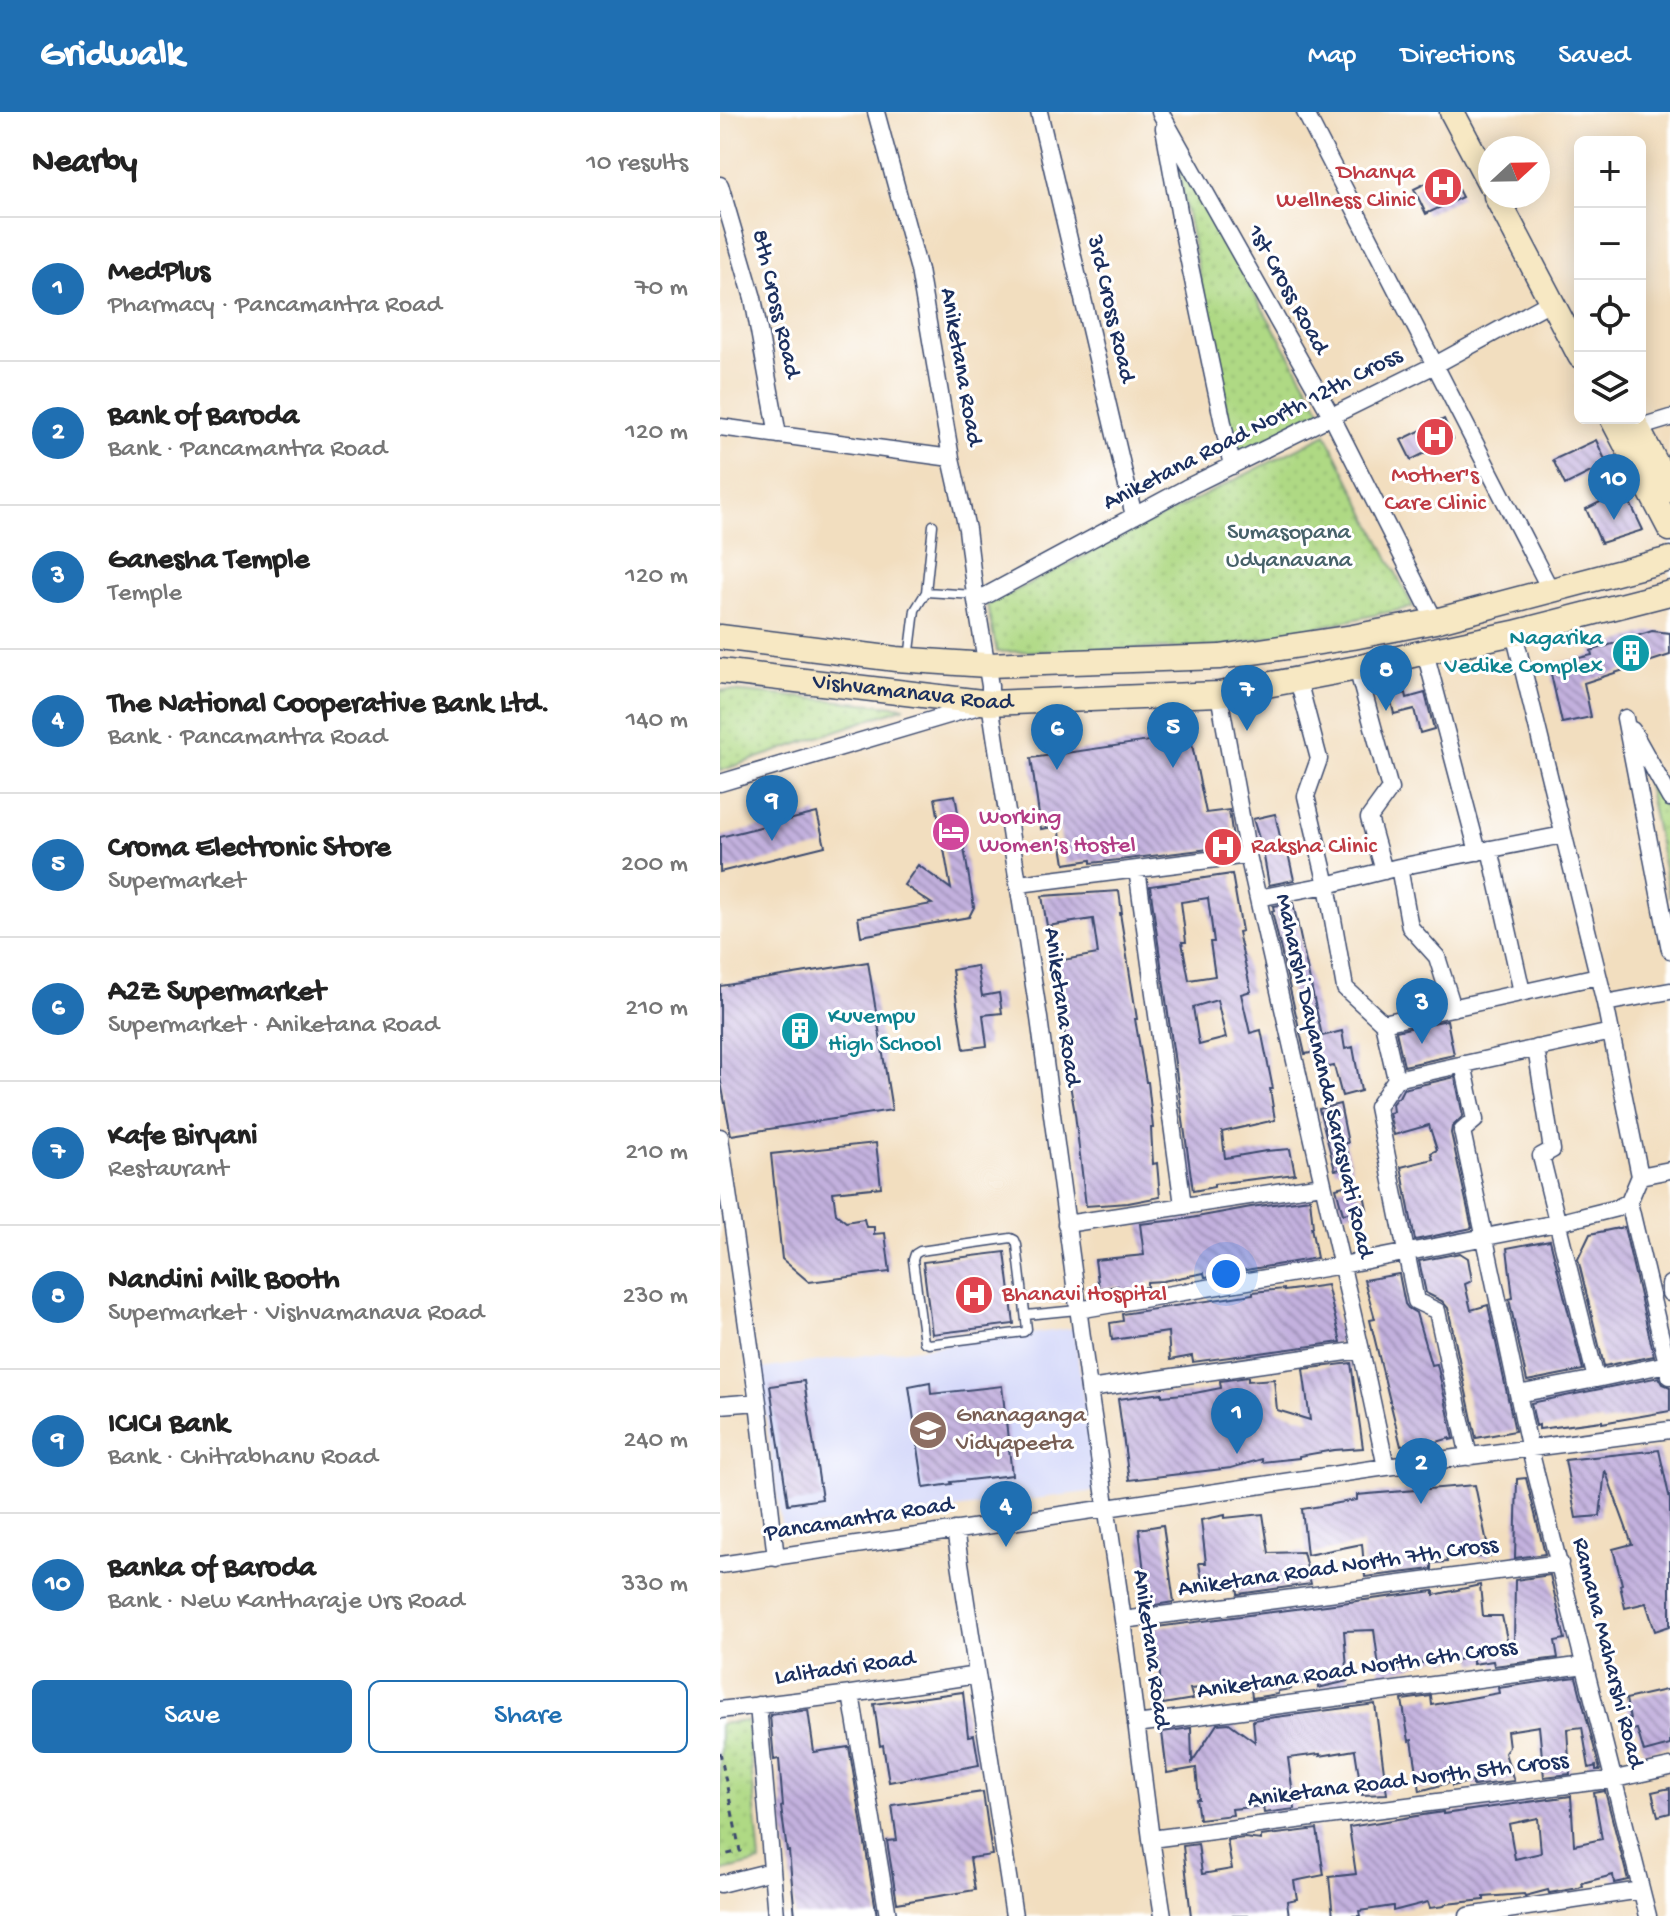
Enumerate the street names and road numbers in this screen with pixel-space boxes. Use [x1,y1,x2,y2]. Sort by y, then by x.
street label: 1st Cross Road [1239,219,1335,362]
street label: 8th Cross Road [744,227,807,383]
street label: 3rd Cross Road [1079,231,1141,387]
street label: Aniketana Road [932,286,988,450]
street label: Aniketana Road North 12th Cross [1099,341,1408,518]
street label: Vishvamanava Road [810,667,1015,718]
street label: Maharshi Dayananda Sarasvati Road [1267,891,1379,1263]
street label: Aniketana Road [1036,926,1087,1090]
street label: Pancamantra Road [761,1490,957,1549]
street label: Aniketana Road North 7th Cross [1176,1531,1501,1605]
street label: Ramana Maharshi Road [1564,1535,1650,1773]
street label: Aniketana Road [1125,1568,1176,1732]
street label: Aniketana Road North 6th Cross [1195,1633,1520,1707]
street label: Lalitadri Road [773,1645,919,1693]
street label: Aniketana Road North 5th Cross [1246,1747,1571,1815]

